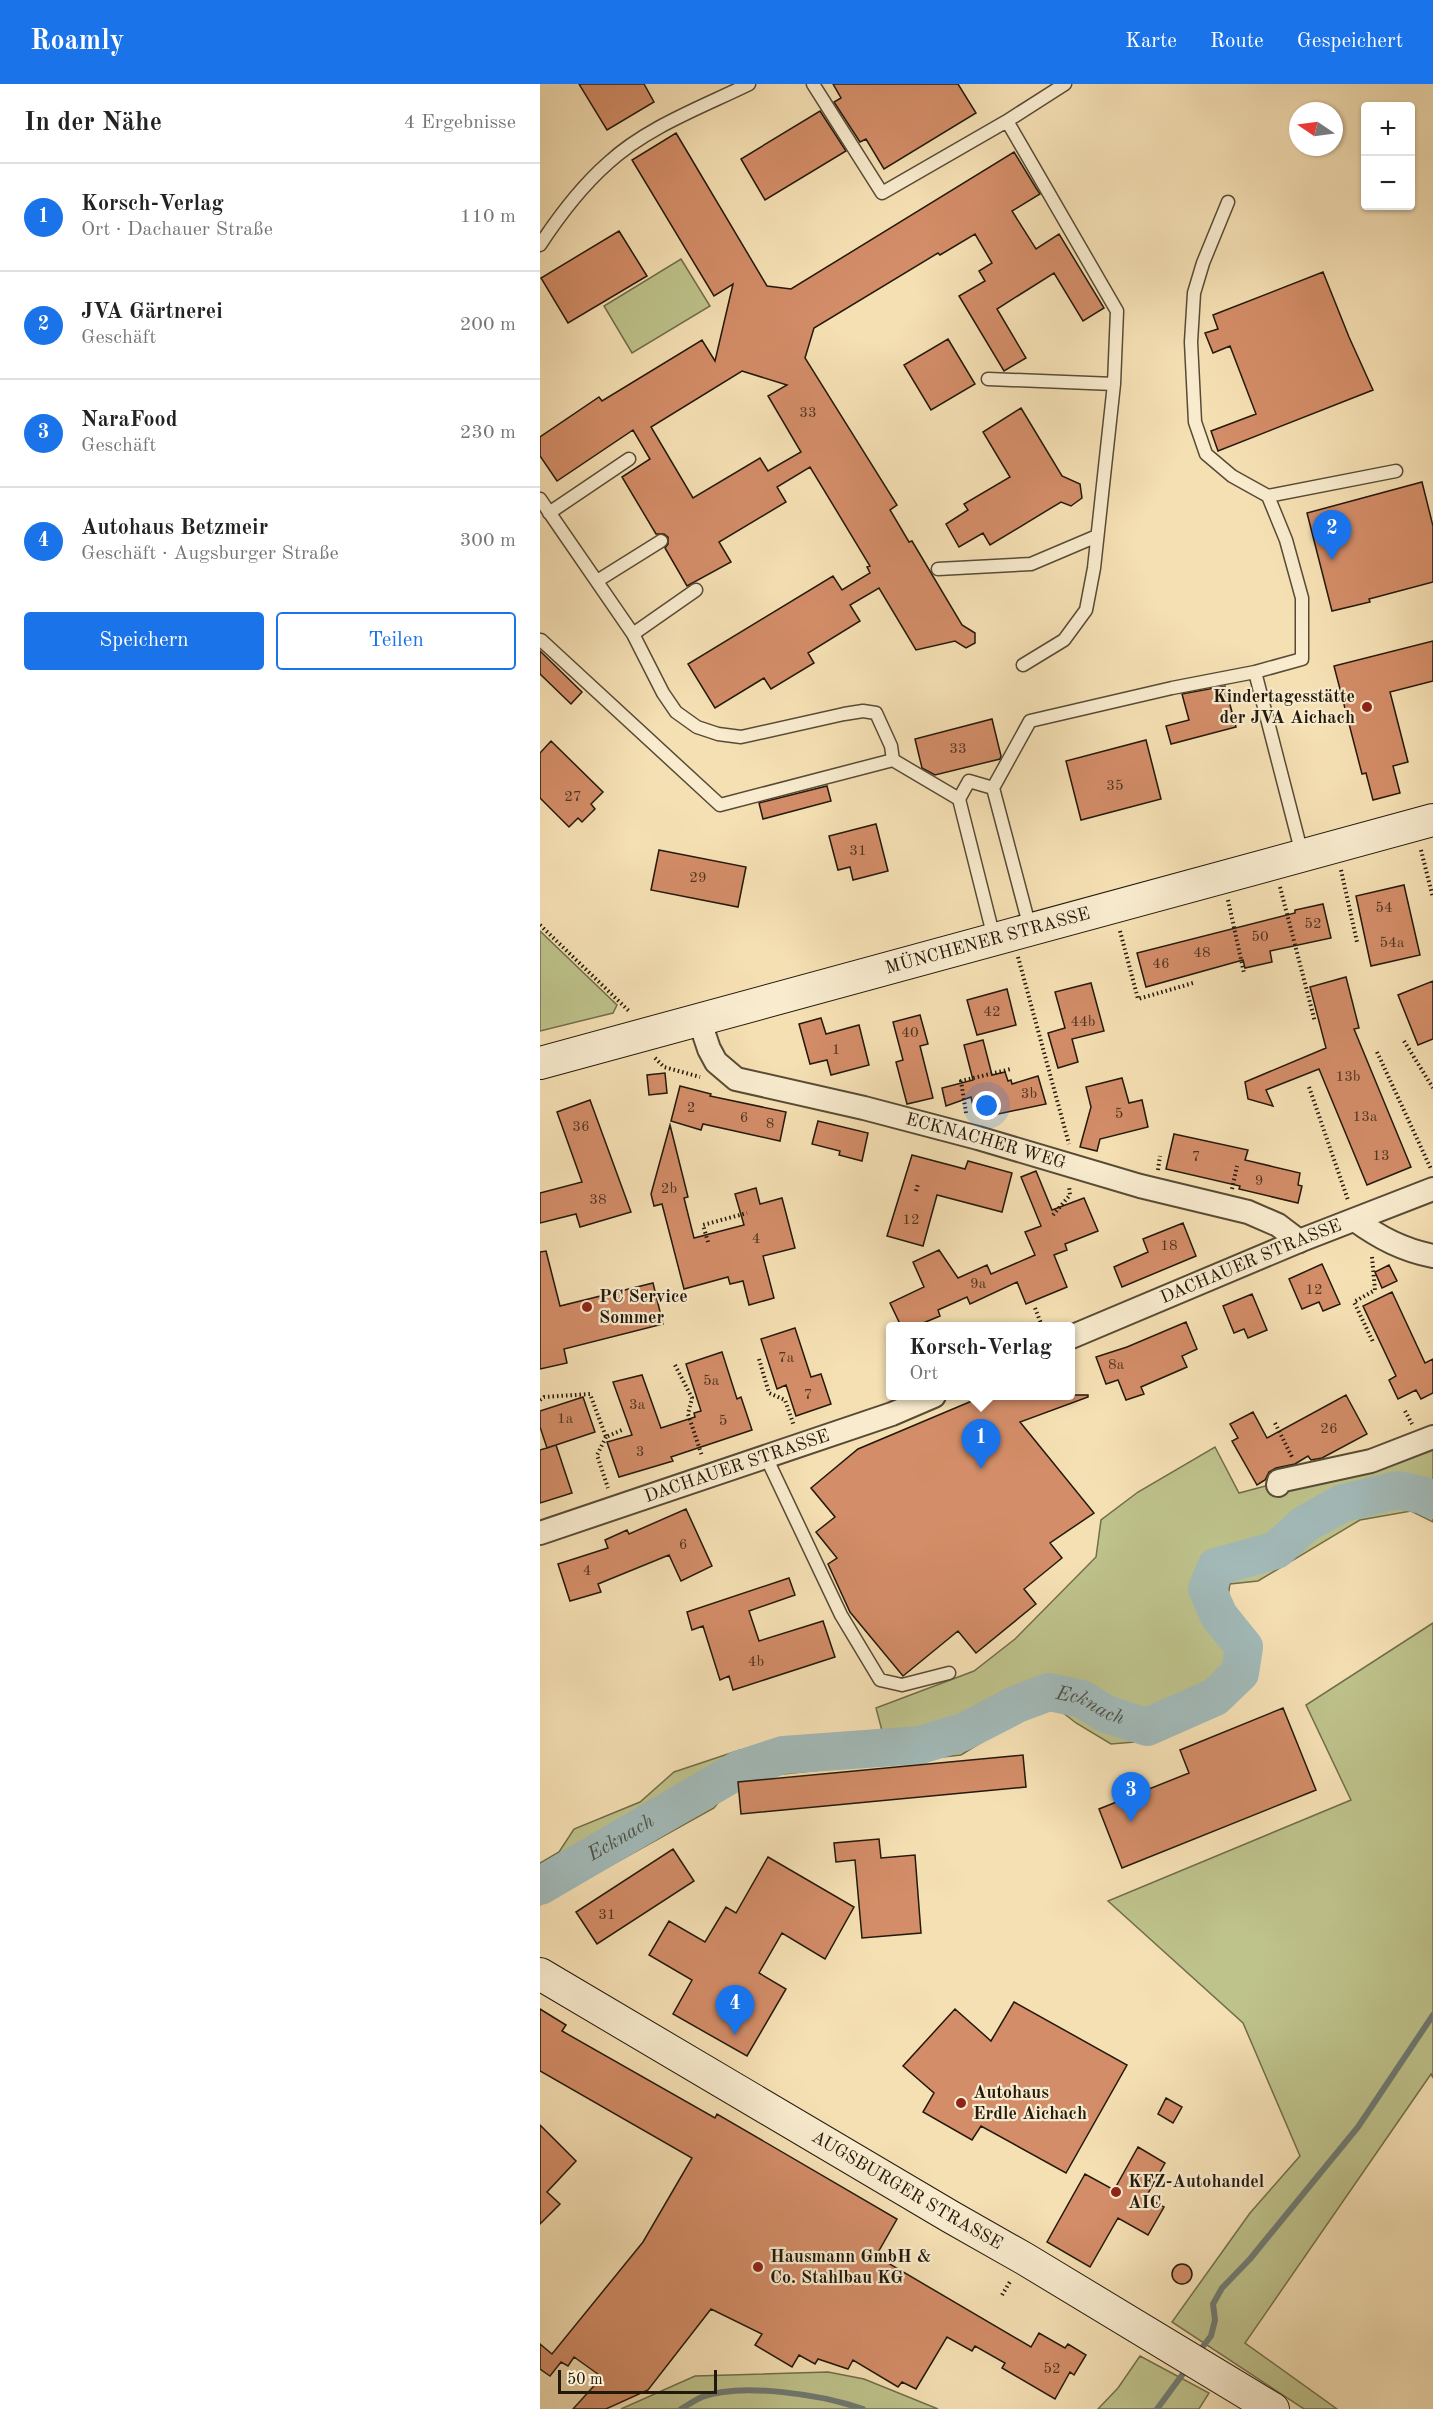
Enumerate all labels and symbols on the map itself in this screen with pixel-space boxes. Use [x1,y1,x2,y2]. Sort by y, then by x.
north arrow [1289,102,1343,156]
house number: 33 [799,406,817,421]
pin: 2 [1312,510,1352,560]
place label: Kindertagesstätte der JVA Aichach [1213,688,1355,727]
marker: Kindertagesstätte der JVA Aichach [1360,700,1374,714]
house number: 33 [949,742,967,757]
house number: 35 [1106,779,1124,794]
house number: 27 [564,790,582,805]
house number: 31 [849,844,867,859]
house number: 29 [689,871,707,886]
house number: 54 [1375,901,1393,916]
street label: MÜNCHENER STRASSE [883,905,1092,978]
house number: 52 [1304,917,1322,932]
house number: 50 [1251,930,1269,945]
house number: 54a [1380,936,1405,951]
house number: 48 [1193,946,1211,961]
house number: 46 [1152,957,1170,972]
house number: 42 [983,1005,1001,1020]
house number: 44b [1070,1015,1096,1030]
house number: 40 [901,1026,919,1041]
house number: 1 [832,1043,840,1058]
house number: 13b [1335,1070,1361,1085]
house number: 3b [1021,1087,1037,1102]
your location [972,1091,1001,1120]
house number: 2 [687,1101,695,1116]
house number: 5 [1115,1107,1123,1122]
street label: ECKNACHER WEG [904,1110,1068,1172]
house number: 13a [1353,1110,1378,1125]
house number: 6 [740,1111,748,1126]
house number: 8 [766,1117,774,1132]
house number: 36 [572,1120,590,1135]
house number: 13 [1372,1149,1390,1164]
house number: 7 [1192,1150,1200,1165]
house number: 9 [1255,1174,1263,1189]
house number: 2b [661,1182,677,1197]
house number: 38 [589,1193,607,1208]
house number: 12 [902,1213,920,1228]
street label: DACHAUER STRASSE [1158,1216,1344,1307]
house number: 4 [752,1232,760,1247]
house number: 18 [1160,1239,1178,1254]
house number: 9a [970,1277,987,1292]
house number: 12 [1305,1283,1323,1298]
place label: PC Service Sommer [599,1288,688,1327]
marker: PC Service Sommer [580,1300,594,1314]
house number: 7a [778,1351,795,1366]
house number: 8a [1108,1358,1125,1373]
house number: 5a [703,1374,720,1389]
house number: 7 [804,1388,812,1403]
house number: 3a [629,1398,646,1413]
house number: 1a [557,1412,574,1427]
house number: 5 [719,1414,727,1429]
pin: 1 [962,1420,1000,1469]
house number: 26 [1320,1422,1338,1437]
street label: DACHAUER STRASSE [642,1427,832,1506]
house number: 3 [636,1445,644,1460]
house number: 6 [679,1538,687,1553]
house number: 4 [583,1564,591,1579]
house number: 4b [748,1655,764,1670]
water label: Ecknach [1053,1683,1127,1729]
pin: 3 [1112,1772,1150,1822]
water label: Ecknach [584,1811,658,1866]
house number: 31 [598,1908,616,1923]
pin: 4 [716,1986,754,2035]
place label: Autohaus Erdle Aichach [973,2084,1087,2123]
marker: Autohaus Erdle Aichach [954,2096,968,2110]
street label: AUGSBURGER STRASSE [808,2128,1005,2253]
place label: KFZ-Autohandel AIC [1128,2173,1265,2212]
marker: KFZ-Autohandel AIC [1109,2185,1123,2199]
place label: Hausmann GmbH & Co. Stahlbau KG [770,2248,931,2287]
marker: Hausmann GmbH & Co. Stahlbau KG [751,2260,765,2274]
house number: 52 [1043,2362,1061,2377]
scale bar [558,2367,717,2394]

